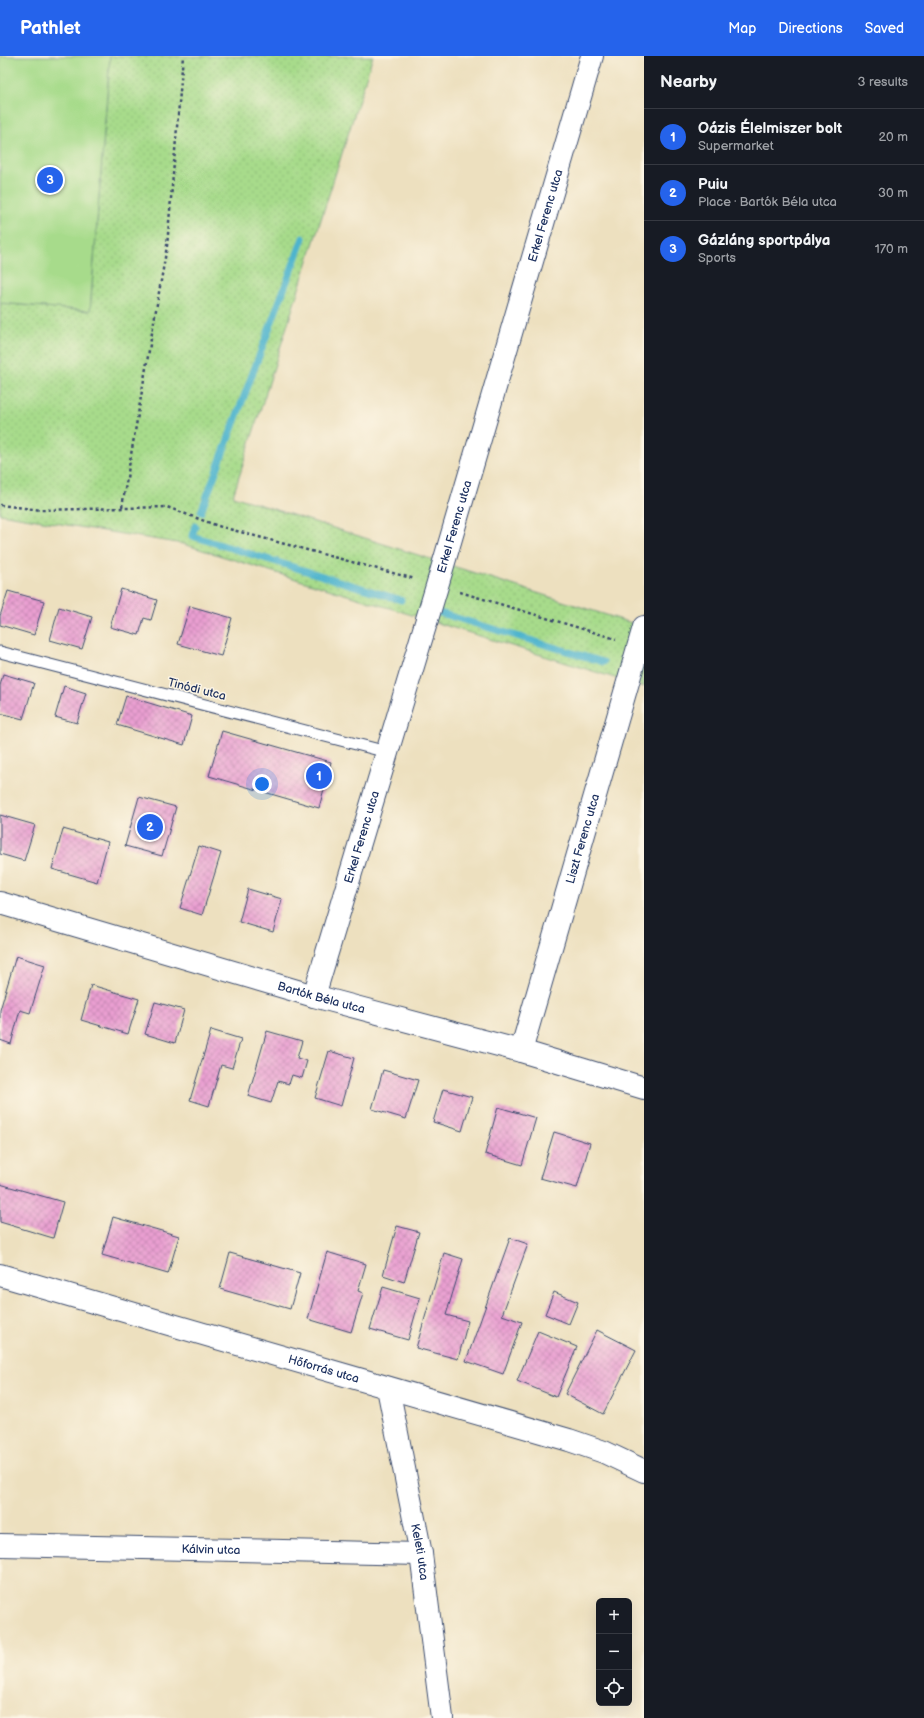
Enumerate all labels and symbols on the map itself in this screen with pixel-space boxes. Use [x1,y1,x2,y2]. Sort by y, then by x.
pin: 3 [37,165,63,195]
street label: Erkel Ferenc utca [525,167,567,264]
street label: Erkel Ferenc utca [434,478,476,575]
street label: Tinódi utca [166,675,228,704]
pin: 1 [306,761,332,791]
your location [252,774,272,794]
street label: Erkel Ferenc utca [341,789,383,885]
street label: Liszt Ferenc utca [563,792,603,886]
pin: 2 [137,812,163,842]
street label: Bartók Béla utca [276,979,367,1017]
street label: Hőforrás utca [286,1352,361,1387]
street label: Keleti utca [407,1522,431,1581]
street label: Kálvin utca [181,1542,241,1558]

